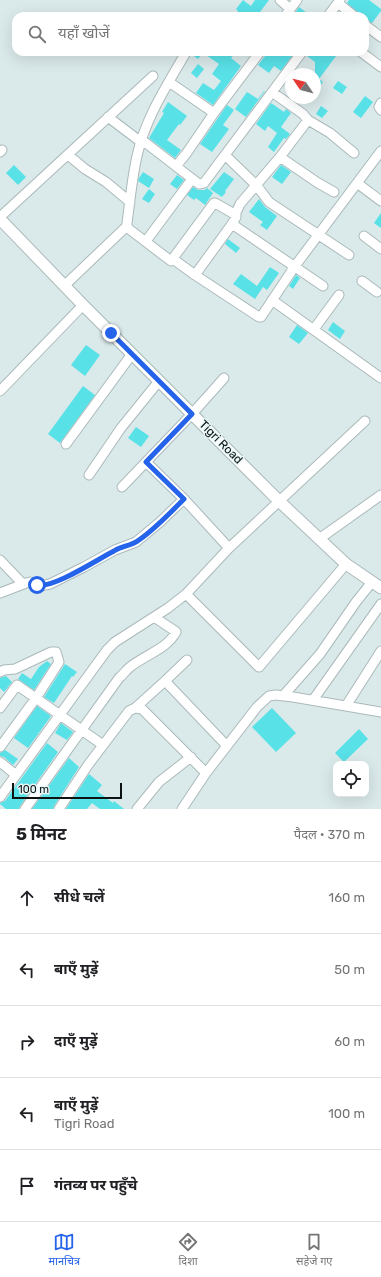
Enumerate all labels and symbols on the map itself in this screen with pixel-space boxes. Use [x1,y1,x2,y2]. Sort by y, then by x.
north arrow [285,68,321,104]
route end [102,324,120,342]
street label: Tigri Road [196,417,246,467]
route start [28,576,46,594]
scale bar [12,781,122,800]

